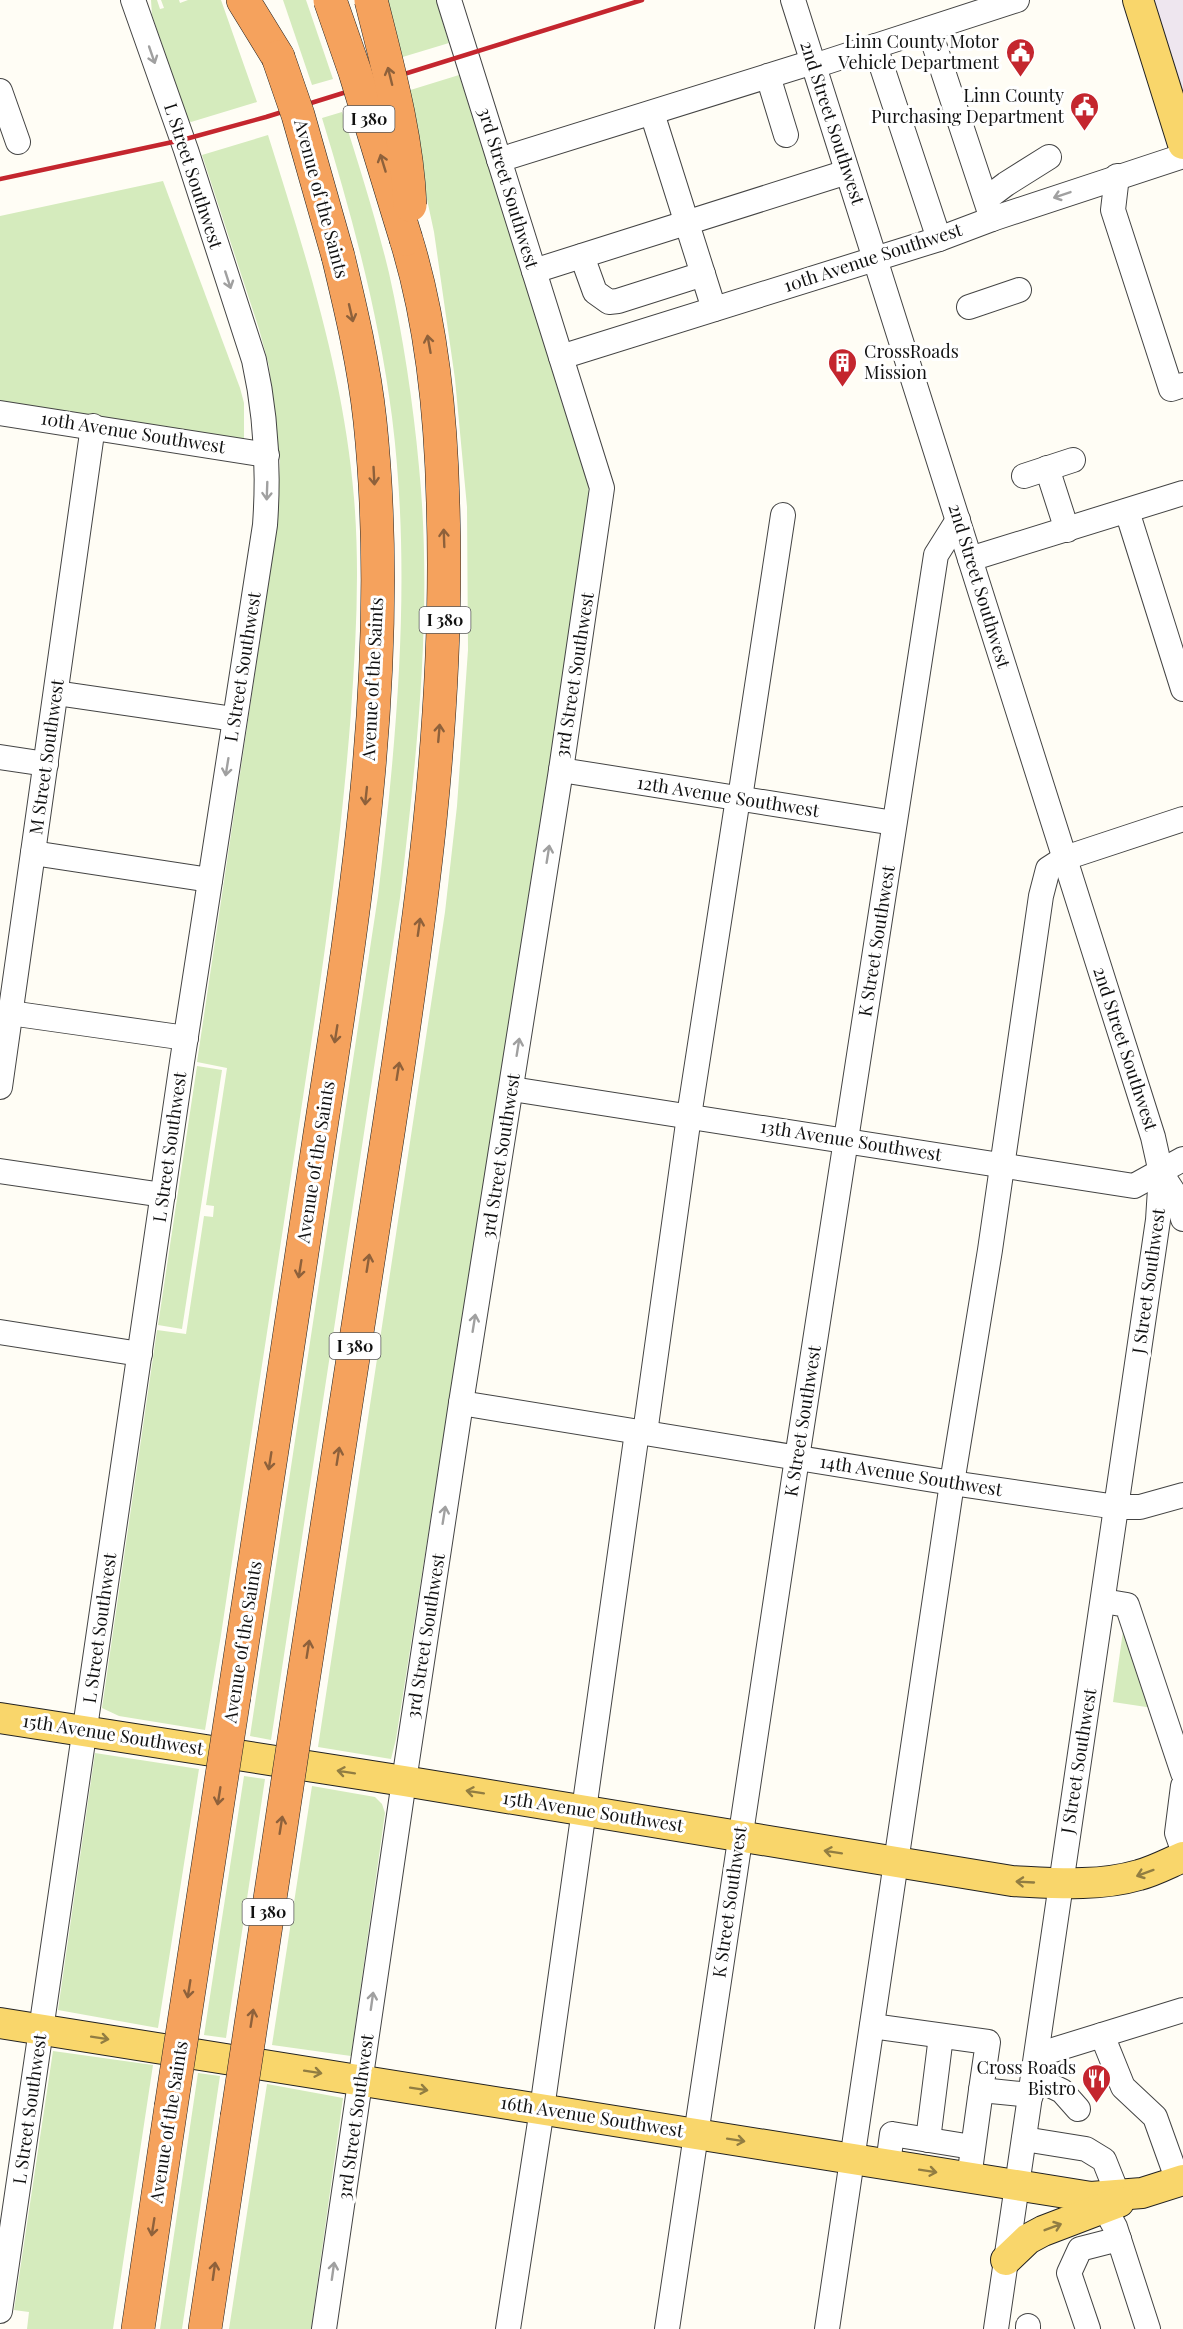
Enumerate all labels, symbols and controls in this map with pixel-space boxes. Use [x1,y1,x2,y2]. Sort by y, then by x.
place label: Linn County Motor Vehicle Department [837,29,1000,74]
public building icon: Linn County Motor Vehicle Department [1004,36,1036,78]
street label: 2nd Street Southwest [795,38,871,208]
one-way arrow [148,45,159,64]
one-way arrow [383,66,395,85]
place label: Linn County Purchasing Department [871,83,1065,128]
public building icon: Linn County Purchasing Department [1069,90,1101,132]
street label: L Street Southwest [159,100,229,252]
street label: 3rd Street Southwest [473,104,545,272]
road number: I 380 [344,106,394,132]
street label: Avenue of the Saints [289,116,355,281]
one-way arrow [377,154,388,173]
one-way arrow [1053,190,1072,201]
street label: 10th Avenue Southwest [780,217,966,297]
one-way arrow [223,270,234,289]
one-way arrow [346,303,358,322]
one-way arrow [423,334,434,354]
place label: CrossRoads Mission [864,339,959,384]
building icon: CrossRoads Mission [827,346,859,388]
street label: 10th Avenue Southwest [39,406,228,459]
one-way arrow [369,465,380,485]
one-way arrow [261,480,272,500]
street label: 2nd Street Southwest [944,500,1017,672]
one-way arrow [439,528,450,548]
street label: L Street Southwest [218,589,266,744]
street label: 3rd Street Southwest [549,590,599,759]
street label: Avenue of the Saints [356,597,388,762]
road number: I 380 [420,607,470,633]
street label: M Street Southwest [23,677,69,836]
one-way arrow [434,723,445,743]
one-way arrow [221,756,232,776]
street label: 12th Avenue Southwest [635,770,822,822]
one-way arrow [360,786,371,806]
one-way arrow [543,845,554,865]
street label: K Street Southwest [852,863,900,1018]
one-way arrow [414,917,425,937]
street label: 2nd Street Southwest [1088,964,1164,1134]
one-way arrow [330,1024,341,1044]
one-way arrow [513,1038,524,1057]
one-way arrow [392,1061,403,1081]
street label: L Street Southwest [147,1069,192,1224]
street label: 3rd Street Southwest [475,1071,525,1240]
street label: Avenue of the Saints [290,1079,340,1246]
street label: 13th Avenue Southwest [759,1114,944,1166]
street label: J Street Southwest [1126,1206,1170,1356]
one-way arrow [362,1254,373,1274]
one-way arrow [294,1258,305,1278]
one-way arrow [469,1313,480,1333]
road number: I 380 [330,1333,380,1359]
street label: K Street Southwest [778,1343,826,1498]
one-way arrow [333,1447,344,1467]
street label: 14th Avenue Southwest [818,1449,1005,1501]
one-way arrow [265,1451,276,1471]
one-way arrow [439,1506,450,1526]
street label: L Street Southwest [77,1550,122,1705]
street label: 3rd Street Southwest [400,1551,450,1720]
street label: Avenue of the Saints [217,1559,267,1726]
one-way arrow [303,1639,314,1659]
street label: J Street Southwest [1055,1686,1101,1836]
street label: 15th Avenue Southwest [21,1708,206,1760]
one-way arrow [337,1766,357,1777]
street label: 15th Avenue Southwest [501,1785,686,1837]
one-way arrow [213,1786,224,1805]
one-way arrow [465,1787,485,1798]
one-way arrow [276,1816,287,1836]
street label: K Street Southwest [706,1824,752,1979]
one-way arrow [823,1846,843,1857]
one-way arrow [1136,1868,1155,1879]
one-way arrow [1016,1876,1036,1887]
road number: I 380 [242,1899,294,1925]
one-way arrow [184,1978,195,1998]
one-way arrow [367,1992,378,2012]
one-way arrow [246,2009,257,2028]
street label: L Street Southwest [7,2031,52,2186]
street label: 3rd Street Southwest [331,2032,379,2201]
one-way arrow [90,2033,109,2044]
street label: Avenue of the Saints [143,2039,193,2206]
place label: Cross Roads Bistro [977,2055,1076,2100]
restaurant icon: Cross Roads Bistro [1081,2062,1113,2104]
one-way arrow [303,2067,323,2078]
one-way arrow [408,2084,428,2095]
street label: 16th Avenue Southwest [499,2090,686,2142]
one-way arrow [725,2135,745,2146]
one-way arrow [918,2166,938,2177]
one-way arrow [148,2217,159,2236]
one-way arrow [1043,2221,1062,2232]
one-way arrow [208,2262,219,2282]
one-way arrow [327,2262,338,2282]

